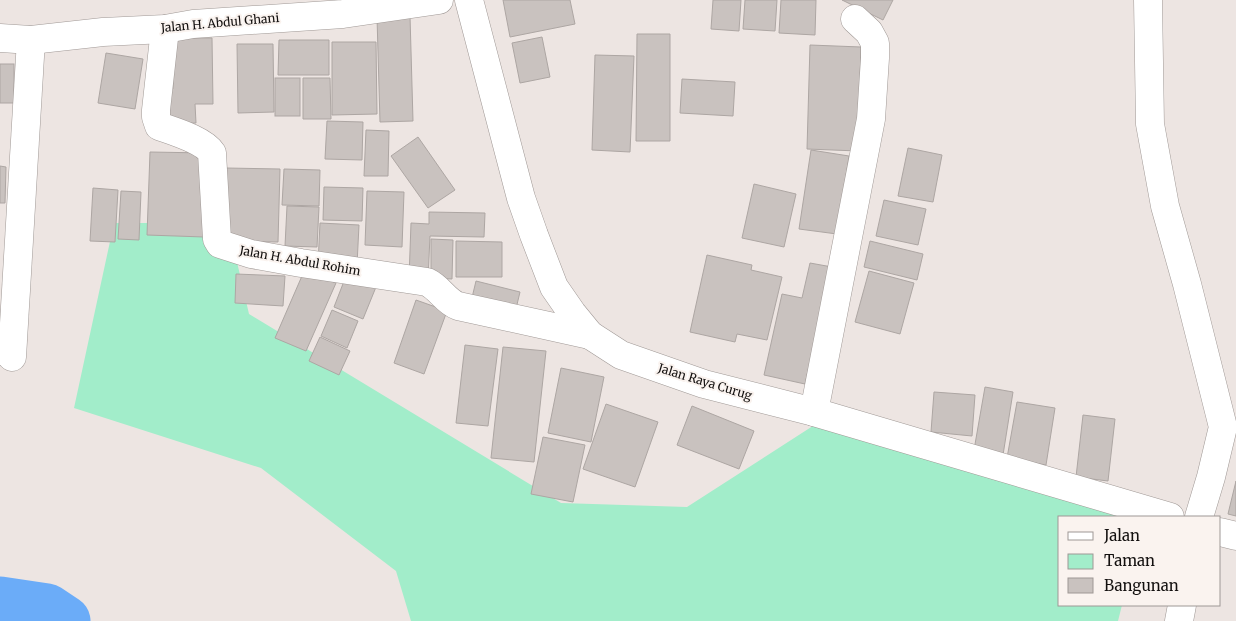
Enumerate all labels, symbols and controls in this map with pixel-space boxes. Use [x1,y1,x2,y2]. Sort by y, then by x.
street label: Jalan H. Abdul Ghani [159,10,280,35]
street label: Jalan H. Abdul Rohim [237,242,362,279]
street label: Jalan Raya Curug [655,360,755,403]
legend [1058,516,1221,606]
text: Jalan [1103,526,1140,545]
text: Taman [1104,551,1155,570]
text: Bangunan [1104,576,1179,595]

